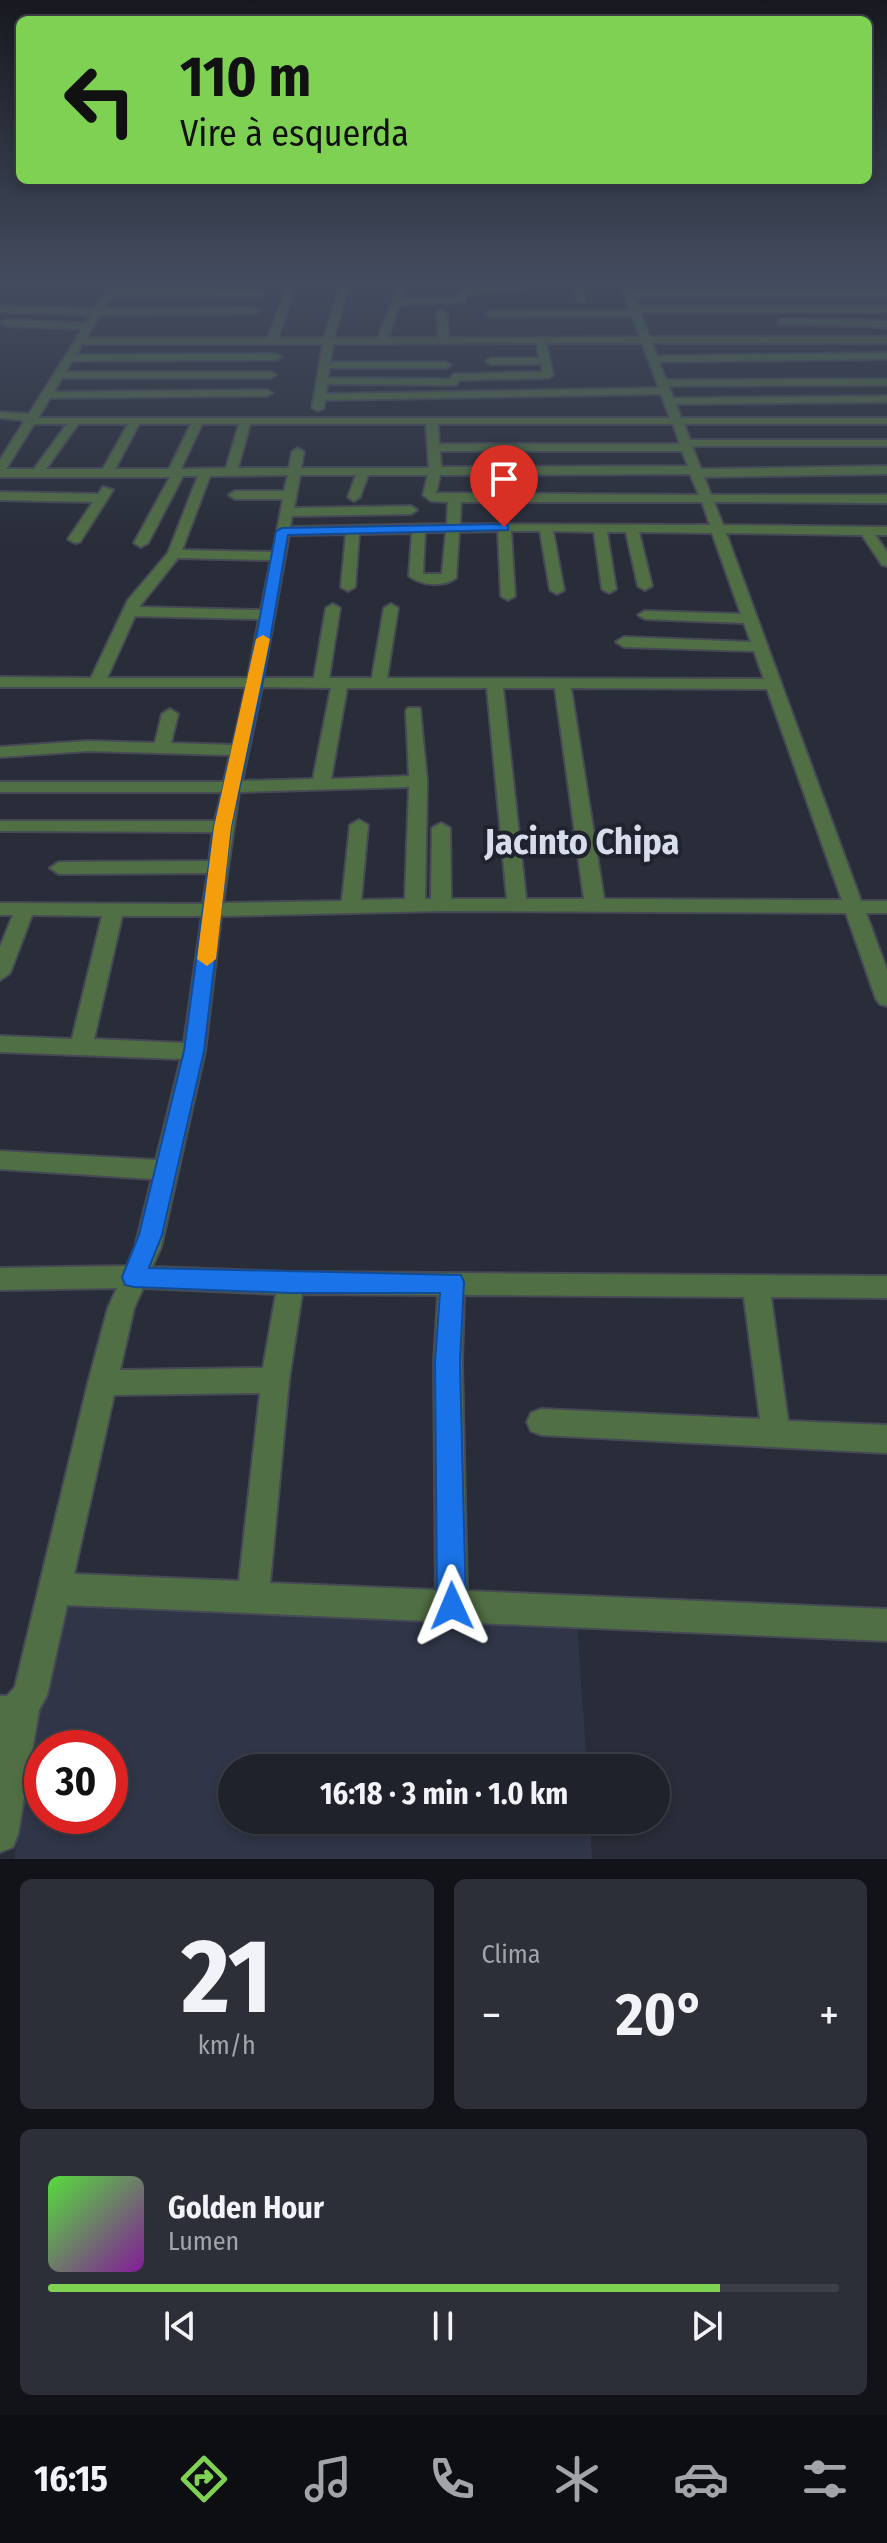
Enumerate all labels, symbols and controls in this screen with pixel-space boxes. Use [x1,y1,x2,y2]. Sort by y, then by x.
text: 110 m [180,44,311,111]
icon: left [48,48,152,152]
text: Vire à esquerda [180,112,409,156]
pin [470,445,538,527]
icon: arrive [482,457,526,501]
district label: Jacinto Chipa [484,820,680,864]
position arrow [410,1564,494,1648]
speed limit sign: 30 [24,1730,128,1834]
text: 16:18 · 3 min · 1.0 km [320,1776,568,1812]
text: 21 [182,1915,272,2040]
text: Clima [482,1939,541,1970]
text: 20° [616,1979,704,2051]
text: − [482,1989,501,2042]
text: + [819,1989,839,2042]
text: km/h [198,2030,256,2061]
text: Golden Hour [168,2190,324,2226]
text: Lumen [168,2226,239,2257]
icon: previous [158,2304,202,2348]
icon: pause [421,2304,465,2348]
icon: next [685,2304,729,2348]
icon: directions [176,2451,232,2507]
icon: music [300,2451,356,2507]
icon: phone [424,2451,480,2507]
icon: climate [549,2451,605,2507]
icon: car [673,2451,729,2507]
icon: filters [797,2451,853,2507]
text: 16:15 [34,2457,108,2501]

